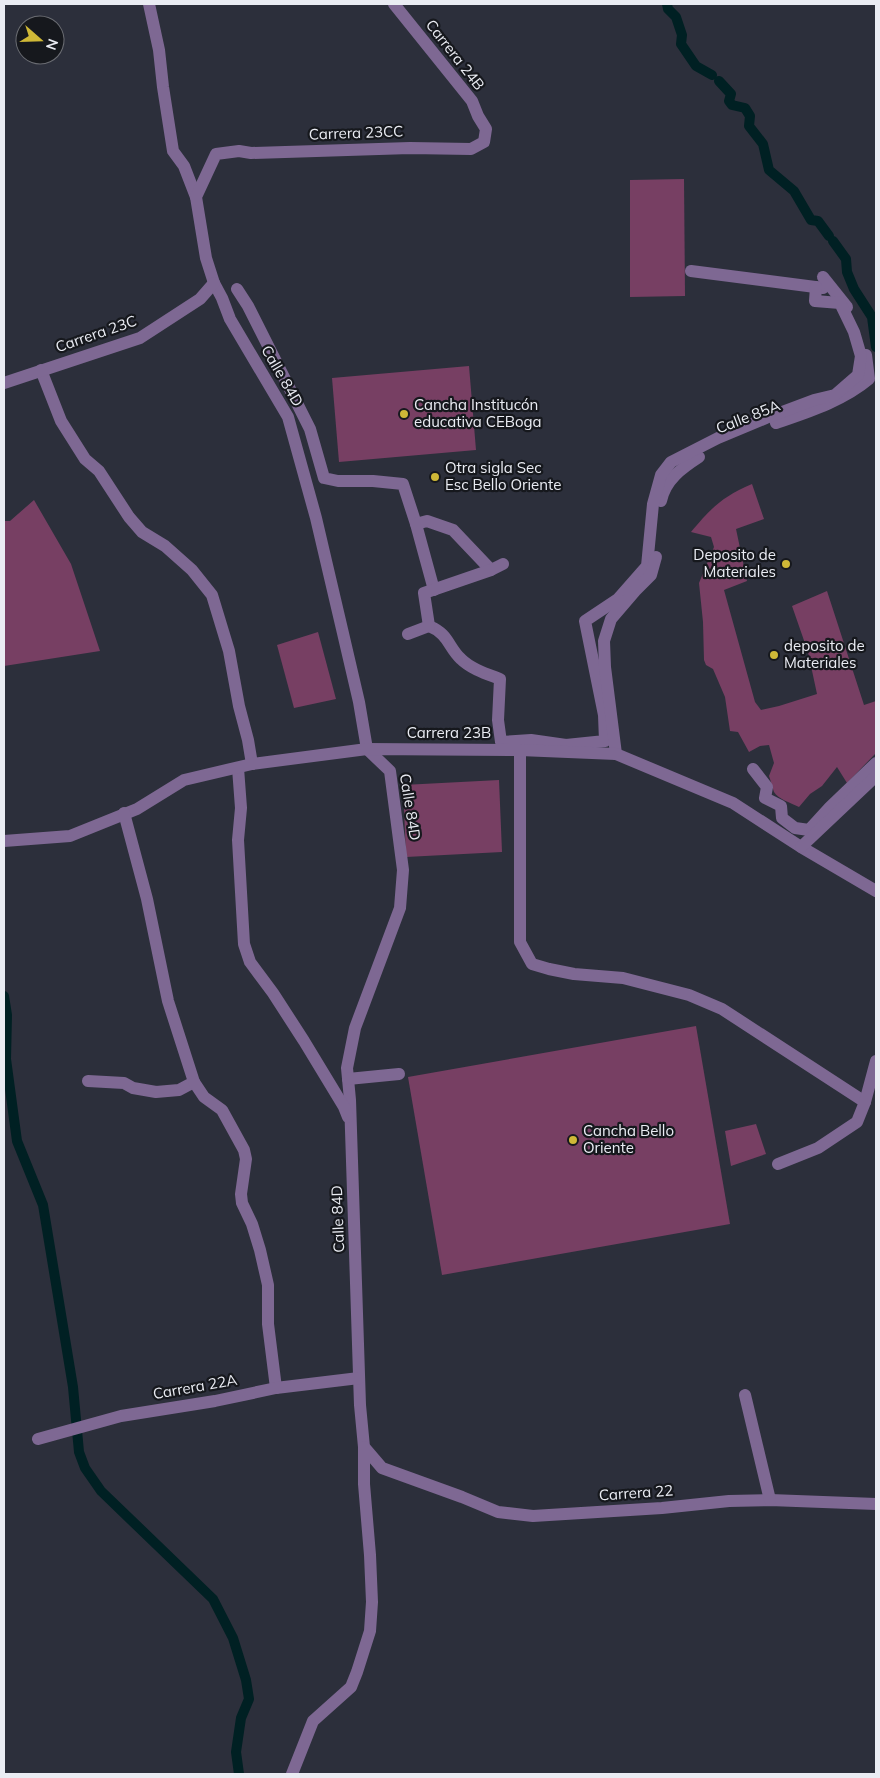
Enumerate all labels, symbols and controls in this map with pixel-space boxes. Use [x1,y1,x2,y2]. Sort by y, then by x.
north arrow [15,15,65,65]
street label: Carrera 24B [422,16,489,94]
text: N [42,36,62,52]
street label: Carrera 23CC [308,121,404,144]
street label: Carrera 23C [53,311,139,356]
street label: Calle 84D [257,342,308,410]
place label: Cancha Institucón educativa CEBoga [414,395,542,431]
street label: Calle 85A [713,396,783,437]
marker: Cancha Institucón educativa CEBoga [398,408,410,420]
place label: Otra sigla Sec Esc Bello Oriente [445,458,561,494]
marker: Otra sigla Sec Esc Bello Oriente [429,471,441,483]
place label: Deposito de Materiales [693,545,776,581]
marker: Deposito de Materiales [780,558,792,570]
place label: deposito de Materiales [784,636,865,672]
marker: deposito de Materiales [768,649,780,661]
street label: Carrera 23B [407,723,491,742]
street label: Calle 84D [396,772,425,842]
place label: Cancha Bello Oriente [583,1121,674,1157]
marker: Cancha Bello Oriente [567,1134,579,1146]
street label: Calle 84D [327,1185,348,1253]
street label: Carrera 22A [151,1370,239,1403]
street label: Carrera 22 [598,1480,674,1505]

